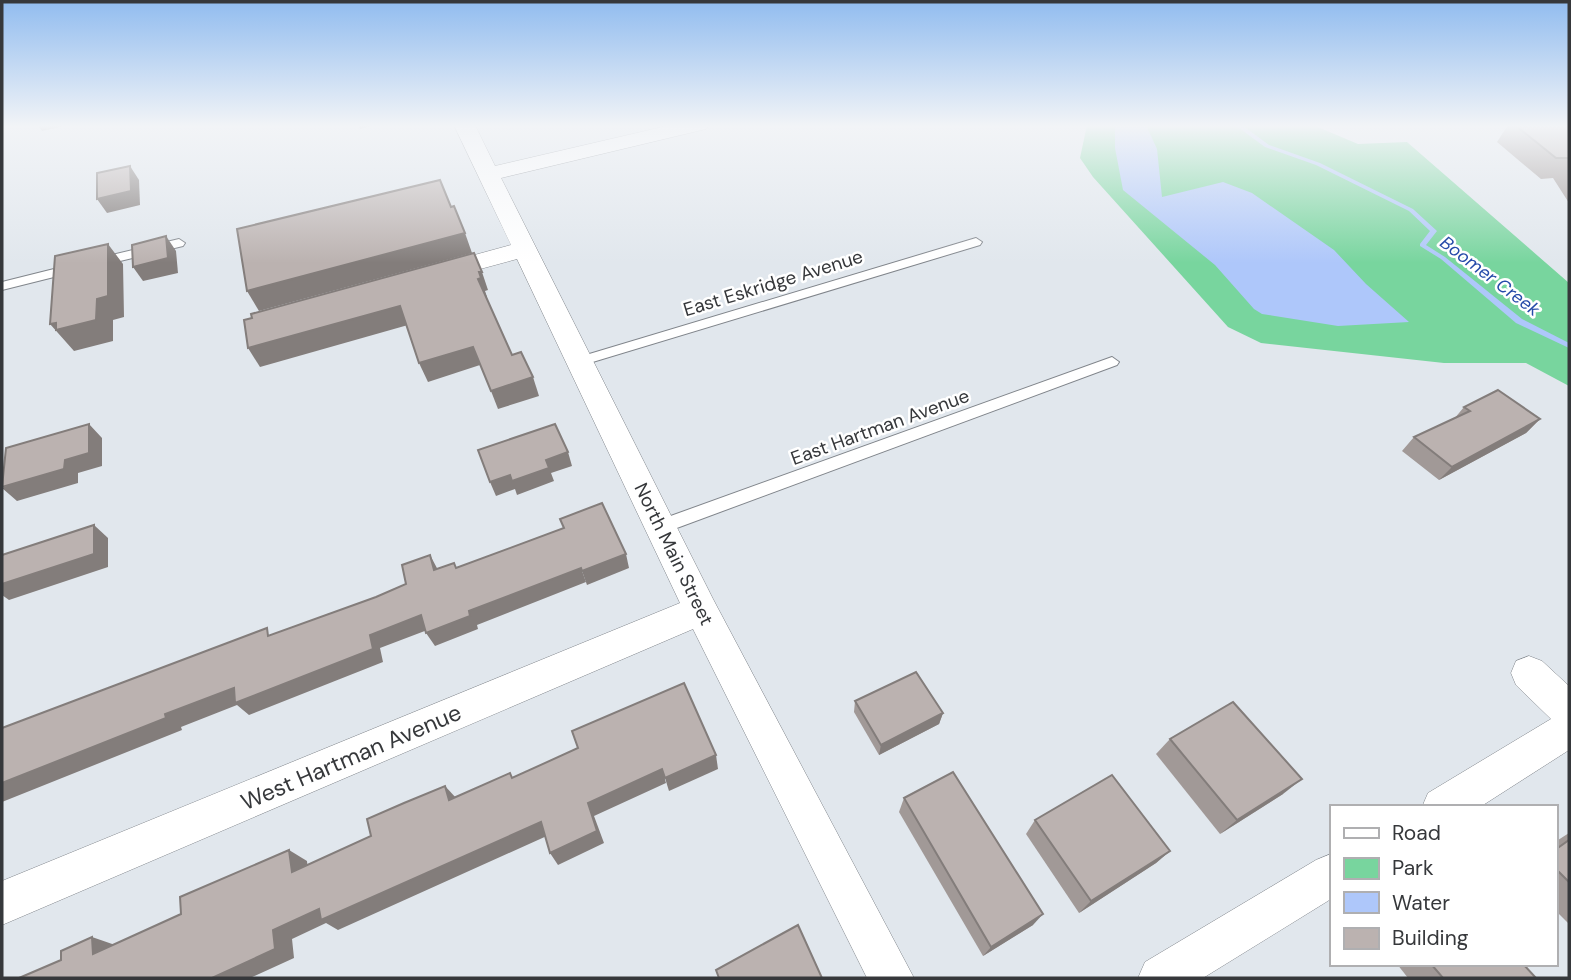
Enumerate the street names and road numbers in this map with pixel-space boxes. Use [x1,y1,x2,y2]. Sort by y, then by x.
street label: East Eskridge Avenue [680,244,866,322]
street label: East Hartman Avenue [787,383,973,471]
street label: North Main Street [629,479,719,629]
street label: West Hartman Avenue [236,697,466,817]

